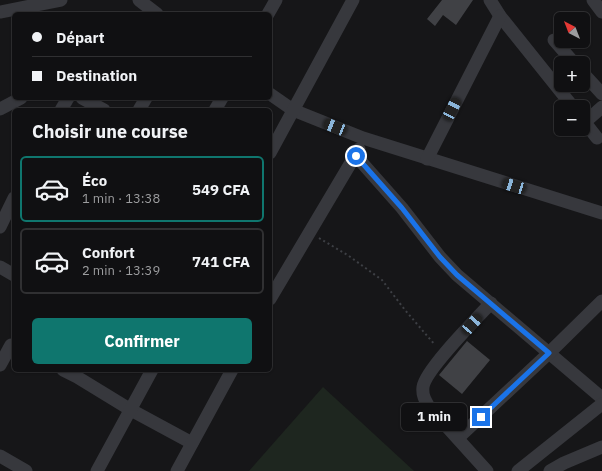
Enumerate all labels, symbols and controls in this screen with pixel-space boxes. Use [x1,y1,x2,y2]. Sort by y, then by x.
north arrow [554,12,590,48]
map controls [554,12,590,136]
text: Départ [56,28,104,47]
button: + [554,56,590,92]
text: Destination [56,66,137,85]
car [441,96,463,122]
button: − [554,100,590,136]
car [322,117,348,137]
text: Choisir une course [32,120,188,143]
route start [347,147,365,165]
icon: car [34,171,70,207]
text: Éco [82,171,107,190]
car [501,177,527,195]
text: 549 CFA [192,180,250,199]
text: 1 min · 13:38 [82,190,160,207]
icon: car [34,243,70,279]
text: Confort [82,243,135,262]
text: 741 CFA [192,252,250,271]
text: 2 min · 13:39 [82,262,160,279]
car [460,311,484,337]
button: Confirmer [32,318,252,364]
callout: 1 min [401,403,467,431]
text: 1 min [417,408,451,425]
route end [472,408,490,426]

